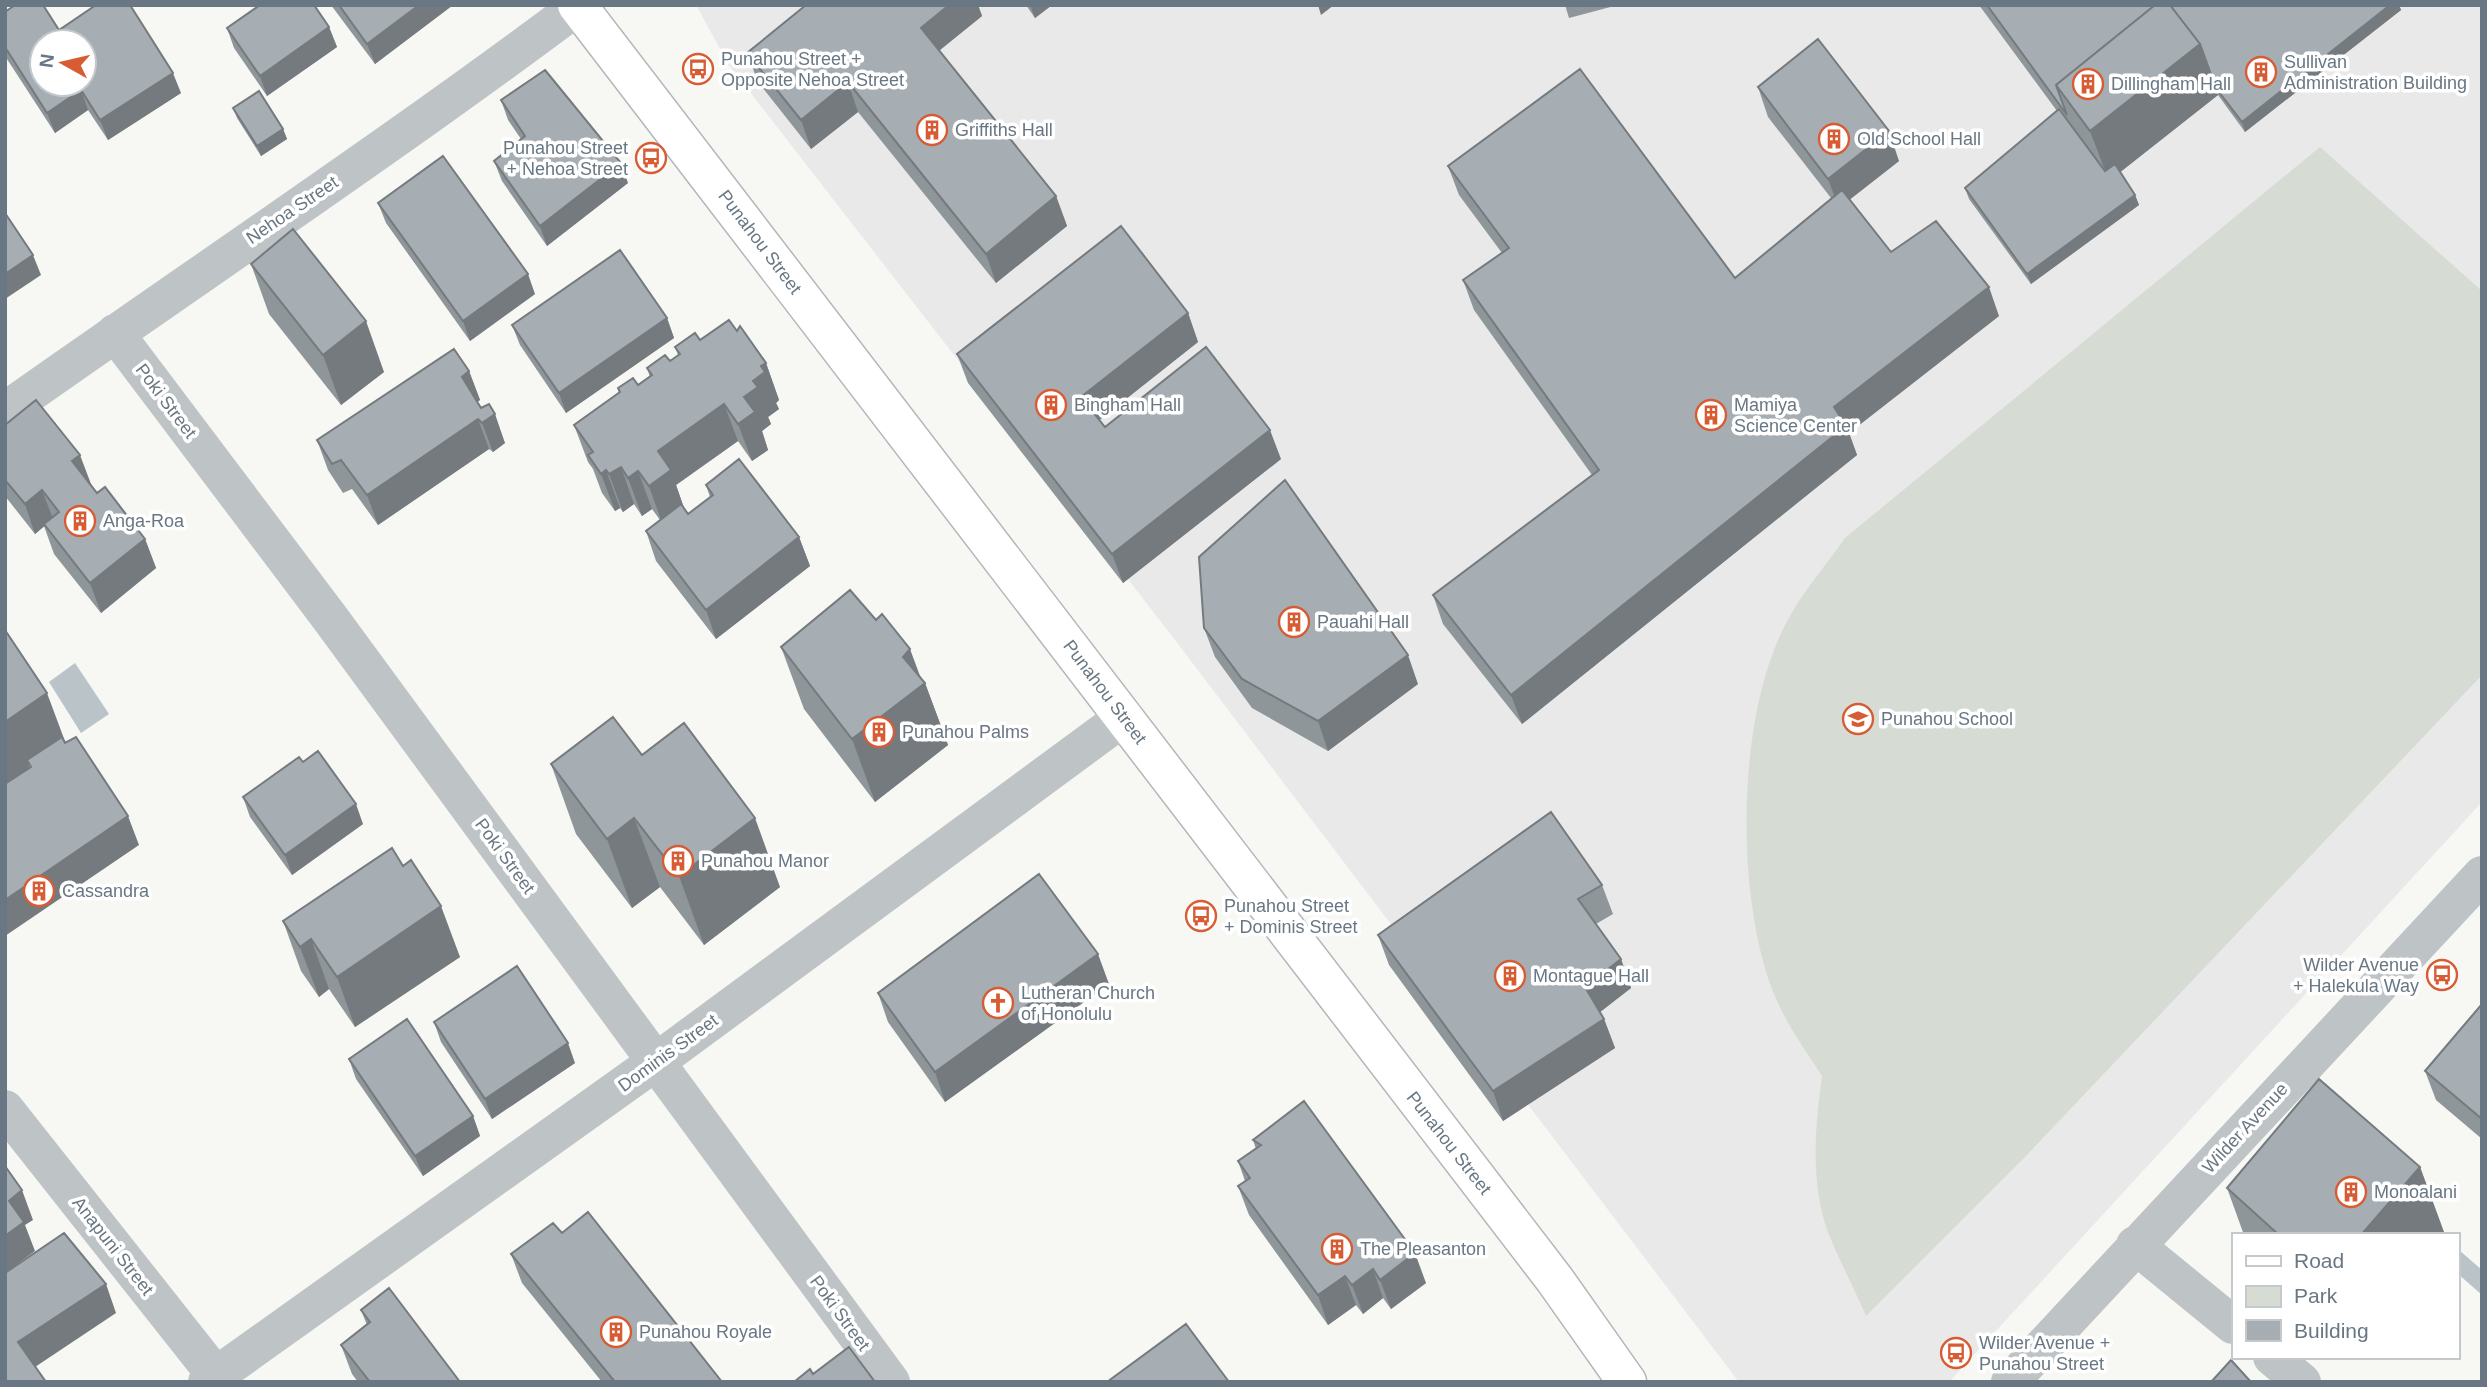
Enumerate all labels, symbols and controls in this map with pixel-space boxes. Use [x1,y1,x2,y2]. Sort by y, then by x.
north arrow [28,28,98,98]
place label: Punahou Street + Opposite Nehoa Street [721,49,904,90]
text: N [35,52,58,69]
bus stop icon: Punahou Street + Opposite Nehoa Street [681,52,715,86]
place label: Sullivan Administration Building [2284,52,2467,93]
building icon: Sullivan Administration Building [2244,55,2278,89]
building icon: Dillingham Hall [2071,67,2105,101]
place label: Dillingham Hall [2111,74,2231,94]
building icon: Griffiths Hall [915,113,949,147]
place label: Griffiths Hall [955,120,1053,140]
building icon: Old School Hall [1817,122,1851,156]
place label: Old School Hall [1857,129,1981,149]
place label: Punahou Street + Nehoa Street [503,138,628,179]
bus stop icon: Punahou Street + Nehoa Street [634,141,668,175]
street label: Nehoa Street [242,172,342,248]
street label: Punahou Street [714,186,806,298]
street label: Poki Street [132,360,200,442]
building icon: Bingham Hall [1034,388,1068,422]
place label: Bingham Hall [1074,395,1181,415]
place label: Mamiya Science Center [1734,395,1857,436]
building icon: Mamiya Science Center [1694,398,1728,432]
building icon: Anga-Roa [63,504,97,538]
place label: Anga-Roa [103,511,185,531]
building icon: Pauahi Hall [1277,605,1311,639]
place label: Pauahi Hall [1317,612,1409,632]
street label: Punahou Street [1059,636,1151,748]
school or university icon: Punahou School [1841,702,1875,736]
place label: Punahou School [1881,709,2013,729]
building icon: Punahou Palms [862,715,896,749]
place label: Punahou Palms [902,722,1029,742]
street label: Poki Street [471,815,539,897]
building icon: Punahou Manor [661,844,695,878]
place label: Punahou Manor [701,851,829,871]
building icon: Cassandra [22,874,56,908]
place label: Cassandra [62,881,150,901]
place label: Punahou Street + Dominis Street [1224,896,1358,937]
bus stop icon: Punahou Street + Dominis Street [1184,899,1218,933]
place label: Wilder Avenue + Halekula Way [2293,955,2419,996]
bus stop icon: Wilder Avenue + Halekula Way [2425,958,2459,992]
building icon: Montague Hall [1493,959,1527,993]
place label: Montague Hall [1533,966,1649,986]
place label: Lutheran Church of Honolulu [1021,983,1155,1024]
church icon: Lutheran Church of Honolulu [981,986,1015,1020]
street label: Dominis Street [614,1010,722,1096]
street label: Wilder Avenue [2198,1079,2292,1177]
street label: Punahou Street [1403,1088,1495,1198]
building icon: Monoalani [2334,1175,2368,1209]
place label: Monoalani [2374,1182,2457,1202]
street label: Anapuni Street [68,1193,158,1299]
building icon: The Pleasanton [1320,1232,1354,1266]
legend [2232,1233,2459,1359]
place label: The Pleasanton [1360,1239,1486,1259]
text: Road [2294,1249,2344,1272]
street label: Poki Street [806,1272,874,1354]
text: Park [2294,1284,2338,1307]
building icon: Punahou Royale [599,1315,633,1349]
text: Building [2294,1319,2369,1342]
place label: Punahou Royale [639,1322,772,1342]
place label: Wilder Avenue + Punahou Street [1979,1333,2110,1374]
bus stop icon: Wilder Avenue + Punahou Street [1939,1336,1973,1370]

